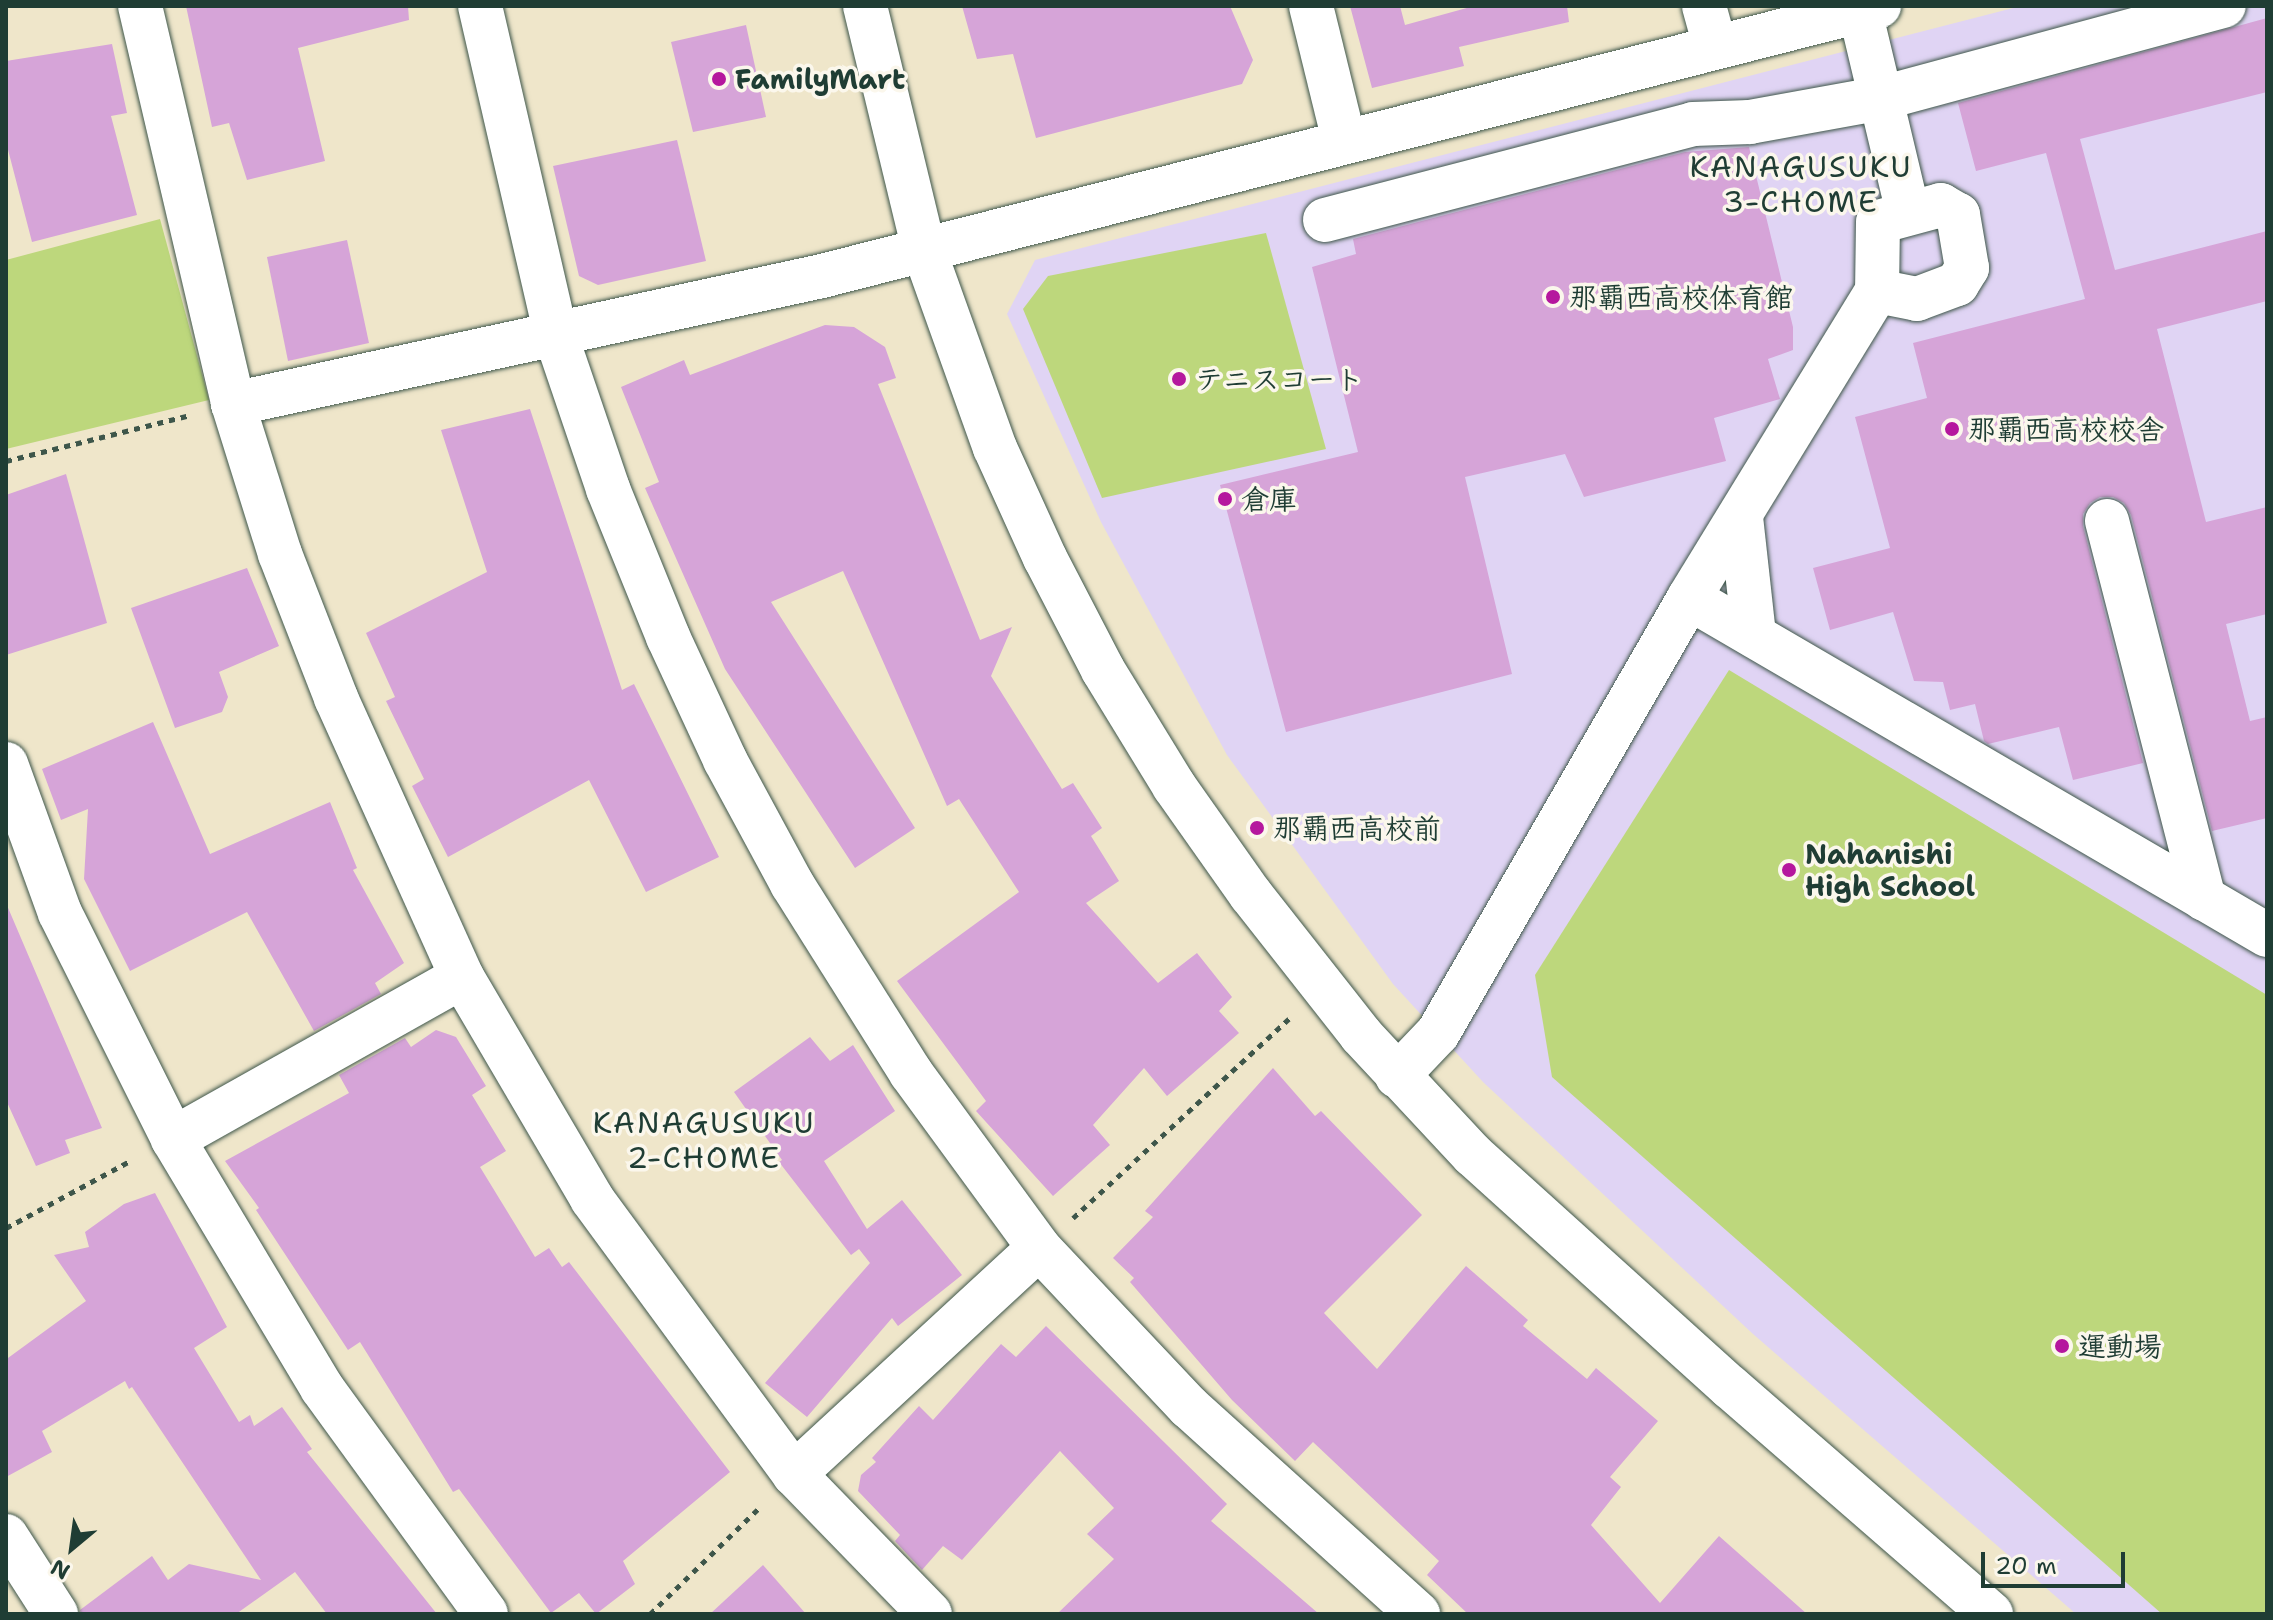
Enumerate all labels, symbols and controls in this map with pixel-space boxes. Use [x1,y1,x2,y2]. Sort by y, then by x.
place label: FamilyMart [735,62,905,96]
marker: FamilyMart [710,70,728,88]
district label: KANAGUSUKU 3-CHOME [1690,149,1912,220]
place label: 那覇西高校体育館 [1569,280,1793,314]
marker: 那覇西高校体育館 [1544,288,1562,306]
place label: テニスコート [1195,362,1363,396]
marker: テニスコート [1170,370,1188,388]
place label: 那覇西高校校舎 [1968,412,2164,446]
marker: 那覇西高校校舎 [1943,420,1961,438]
place label: 倉庫 [1241,482,1297,516]
marker: 倉庫 [1216,490,1234,508]
place label: 那覇西高校前 [1273,811,1441,845]
marker: 那覇西高校前 [1248,819,1266,837]
place label: Nahanishi High School [1805,837,1975,903]
marker: Nahanishi High School [1780,861,1798,879]
district label: KANAGUSUKU 2-CHOME [593,1105,815,1176]
place label: 運動場 [2078,1329,2162,1363]
marker: 運動場 [2053,1337,2071,1355]
north arrow [32,1508,112,1588]
scale bar [1985,1536,2129,1586]
text: 20 m [1995,1550,2057,1582]
text: N [45,1553,75,1586]

